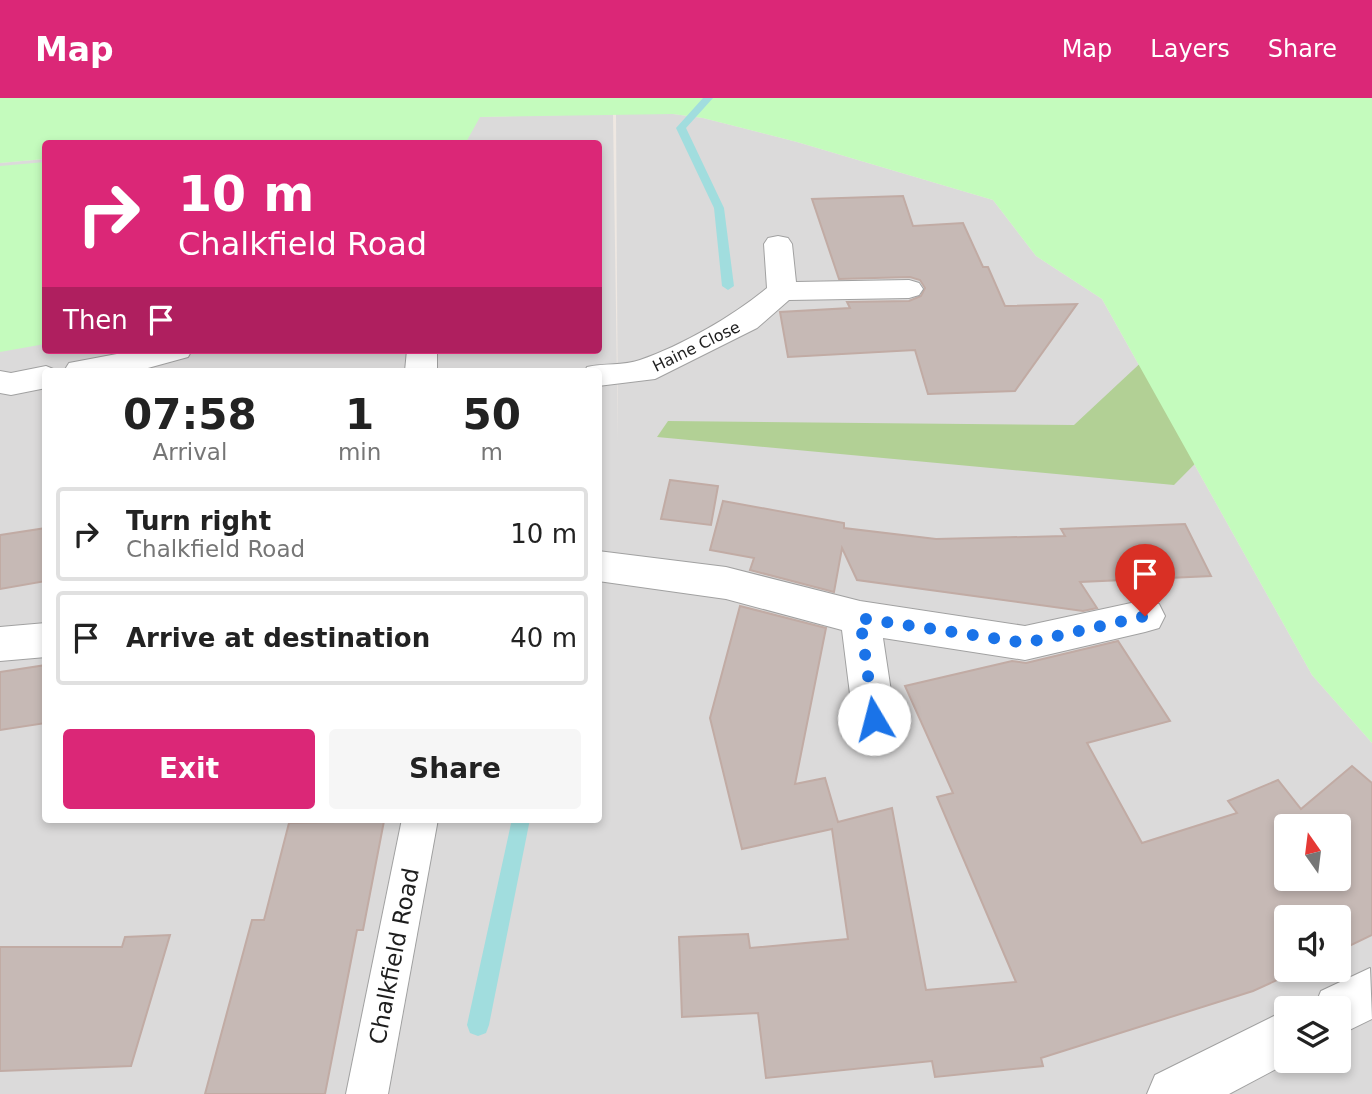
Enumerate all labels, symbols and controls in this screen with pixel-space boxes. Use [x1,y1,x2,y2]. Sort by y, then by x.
text: Map [35,30,114,69]
text: Map [1062,35,1112,63]
text: Layers [1150,35,1230,63]
text: Share [1268,35,1337,63]
text: 10 m [178,166,314,223]
icon: right [63,168,154,259]
text: Chalkfield Road [178,225,427,263]
icon: arrive [142,301,180,339]
text: Then [63,305,128,335]
street label: Haine Close [649,317,743,376]
text: 07:58 [123,390,257,439]
text: 1 [345,390,374,439]
text: 50 [462,390,521,439]
text: Arrival [153,439,227,465]
text: min [338,439,381,465]
text: m [480,439,503,465]
text: Turn right [126,506,271,536]
icon: right [67,515,105,553]
text: 10 m [510,519,577,549]
text: Chalkfield Road [126,536,305,562]
pin [1115,544,1175,616]
icon: arrive [1126,555,1164,593]
icon: arrive [67,619,105,657]
text: Arrive at destination [126,623,430,653]
text: 40 m [510,623,577,653]
position arrow [837,682,911,756]
button: Exit [63,729,315,809]
button: Share [329,729,581,809]
north arrow [1274,814,1351,891]
map controls [1274,814,1351,1073]
street label: Chalkfield Road [364,866,424,1046]
button: sound [1274,905,1351,982]
button: layers [1274,996,1351,1073]

